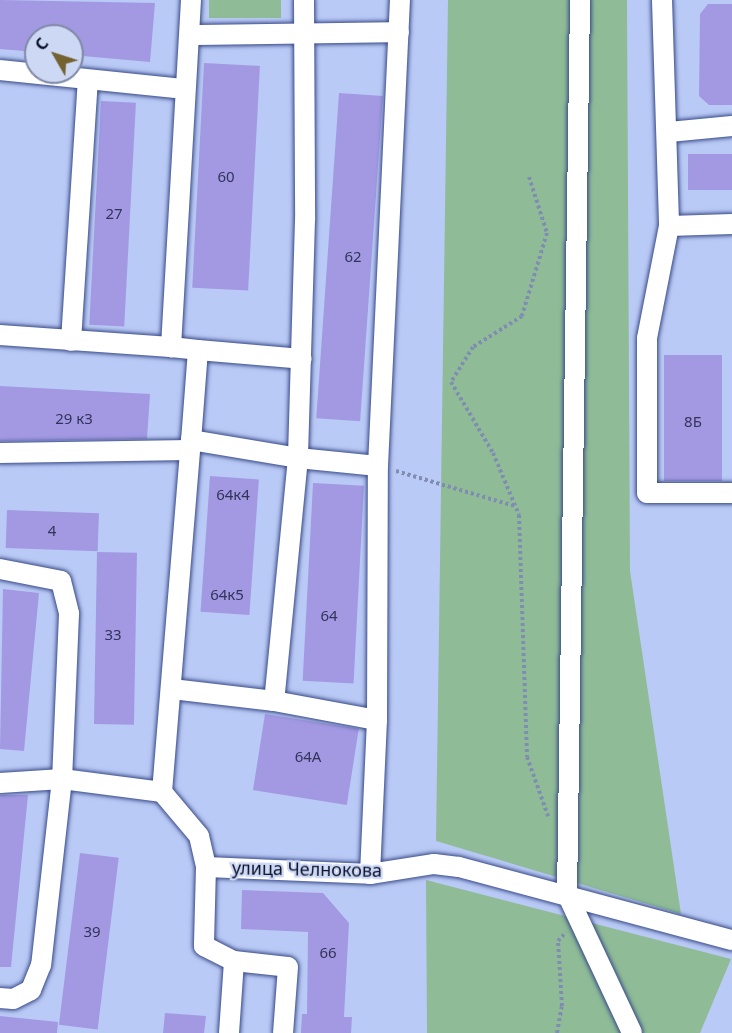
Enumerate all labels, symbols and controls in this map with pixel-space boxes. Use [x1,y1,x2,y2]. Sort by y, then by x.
north arrow [24,24,84,84]
text: С [30,33,53,55]
house number: 60 [217,168,235,186]
house number: 27 [105,205,123,223]
house number: 62 [344,248,362,266]
house number: 29 к3 [55,410,93,428]
house number: 8Б [684,413,702,431]
house number: 64к4 [216,486,250,504]
house number: 4 [48,522,56,540]
house number: 64к5 [210,586,244,604]
house number: 64 [320,607,338,625]
house number: 33 [104,626,122,644]
house number: 64А [295,748,321,766]
street label: улица Челнокова [232,857,382,881]
house number: 39 [83,923,101,941]
house number: 66 [319,944,337,962]

